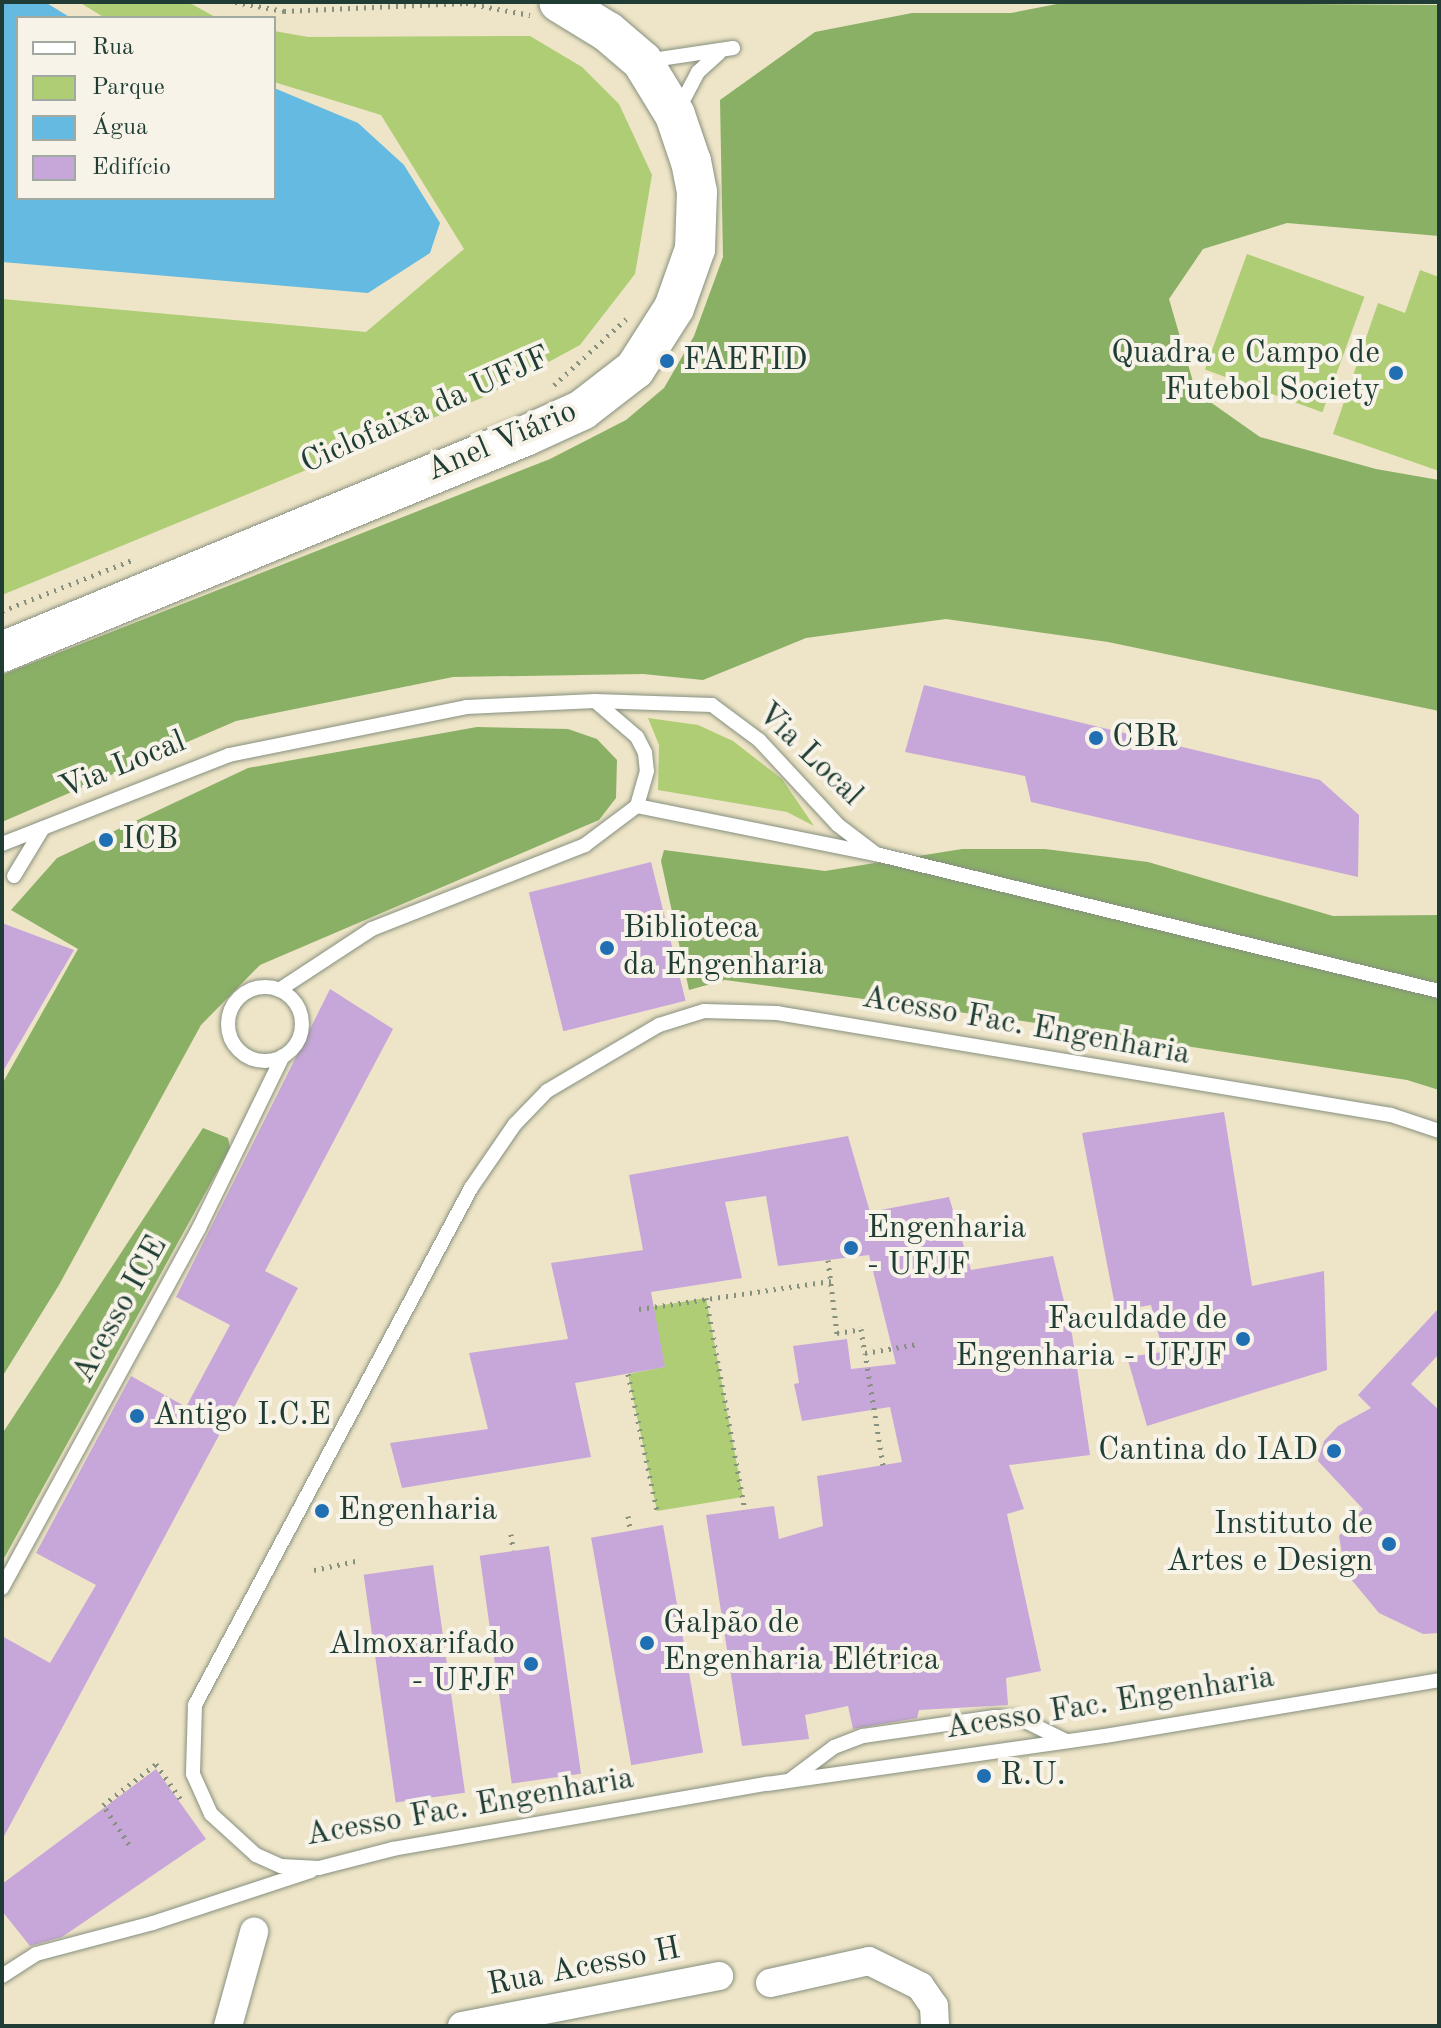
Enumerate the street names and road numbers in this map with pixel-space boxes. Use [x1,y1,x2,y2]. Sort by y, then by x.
street label: Ciclofaixa da UFJF [295,339,557,483]
street label: Anel Viário [421,393,583,491]
street label: Via Local [748,695,870,815]
street label: Via Local [54,723,192,809]
street label: Acesso Fac. Engenharia [859,979,1193,1075]
street label: Acesso ICE [65,1230,177,1390]
street label: Acesso Fac. Engenharia [943,1659,1277,1749]
street label: Acesso Fac. Engenharia [303,1760,637,1856]
street label: Rua Acesso H [484,1930,684,2006]

